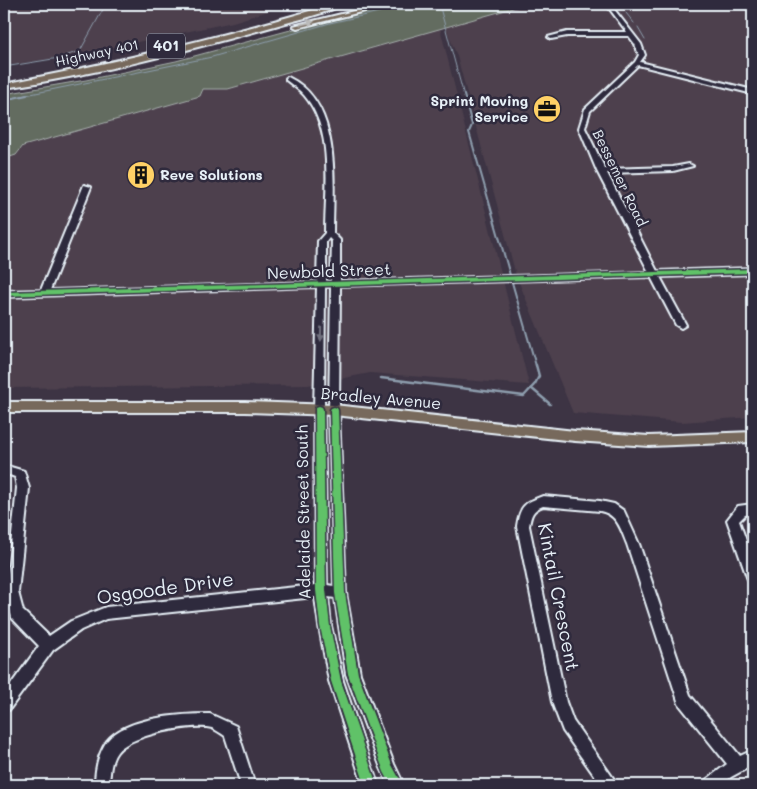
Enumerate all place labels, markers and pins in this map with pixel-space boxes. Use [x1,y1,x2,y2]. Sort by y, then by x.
place label: Sprint Moving Service [431,91,528,126]
office icon: Sprint Moving Service [532,94,562,124]
building icon: Reve Solutions [126,160,156,190]
place label: Reve Solutions [160,165,263,184]

